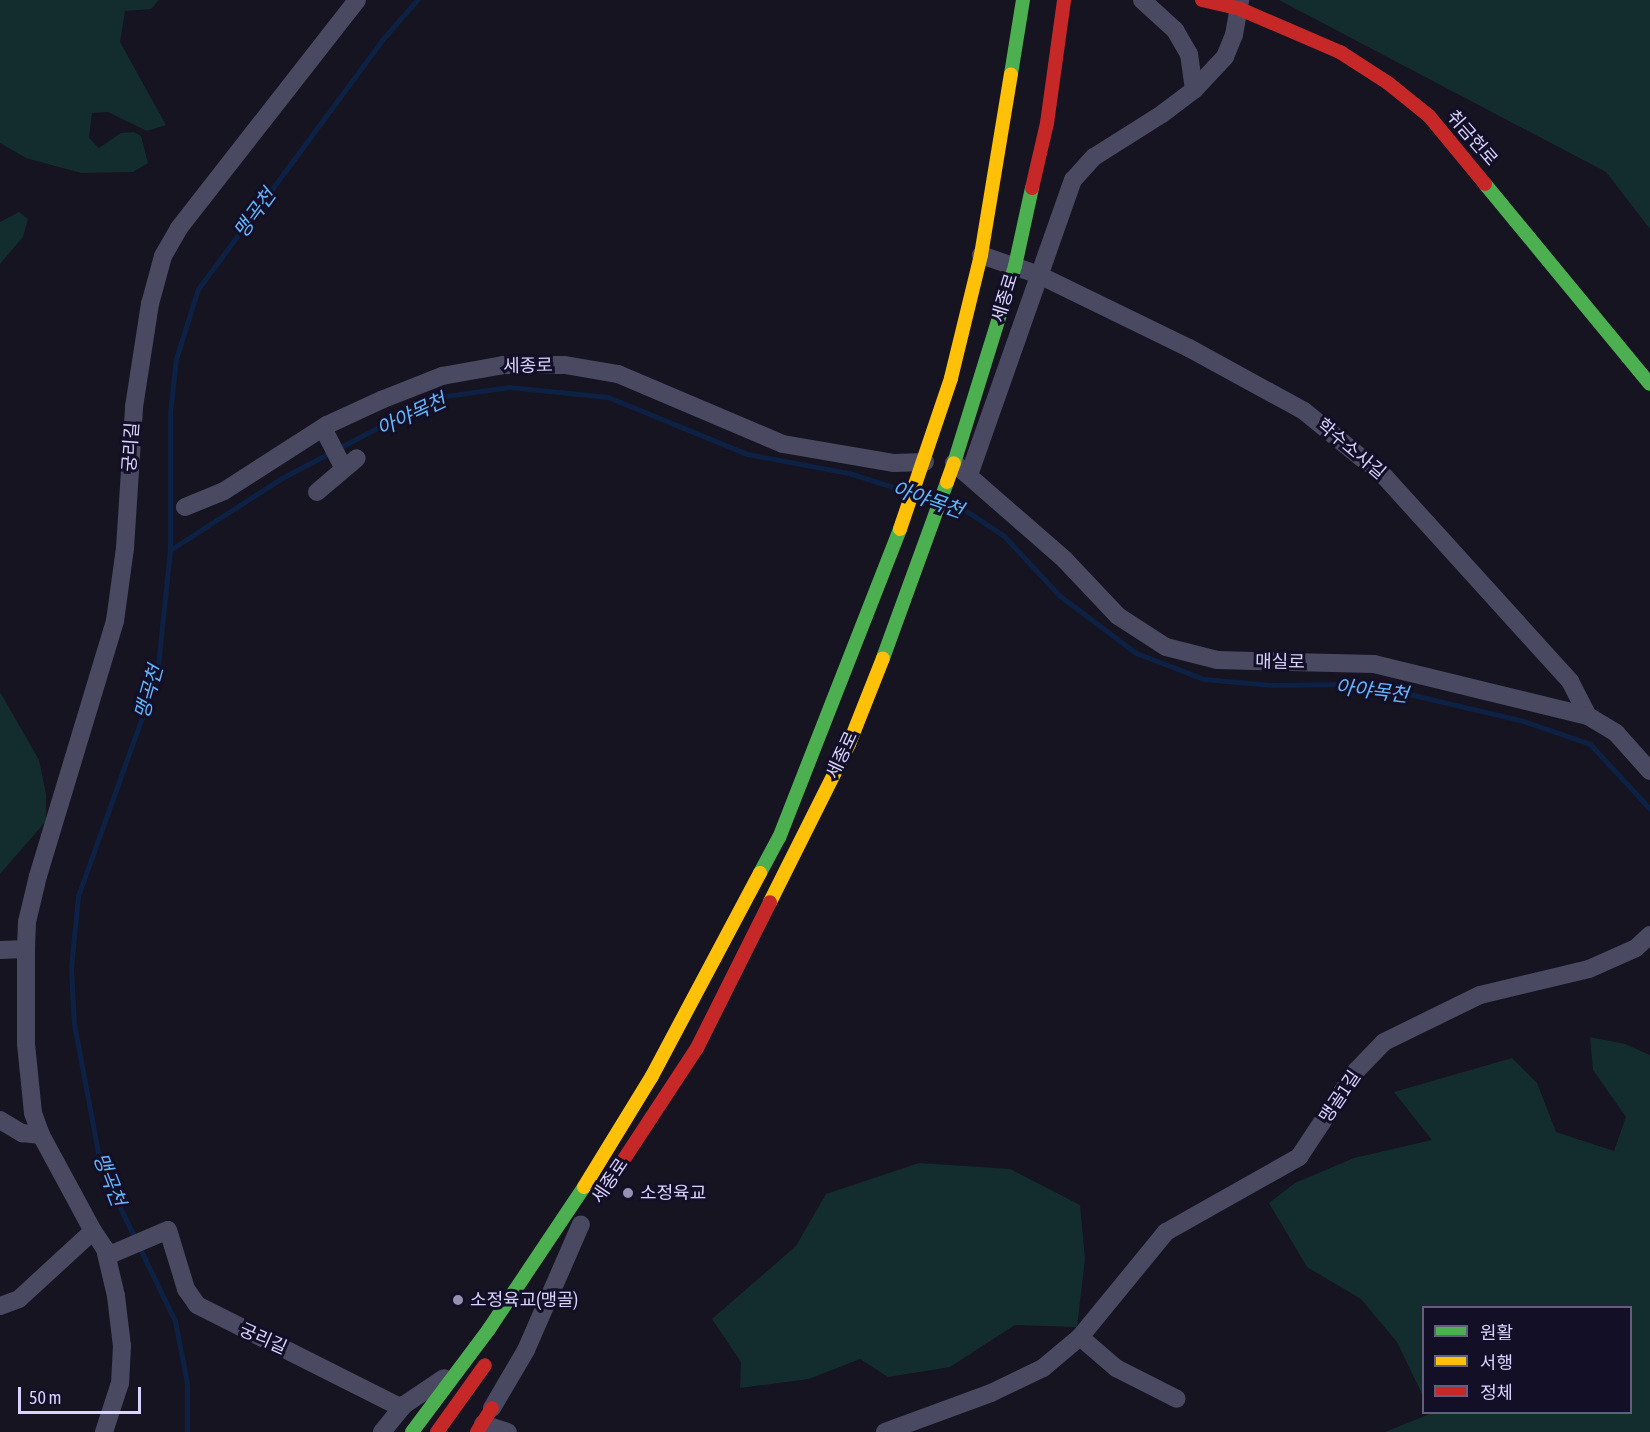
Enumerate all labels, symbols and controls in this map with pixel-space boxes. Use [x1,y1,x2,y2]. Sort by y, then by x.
street label: 취금헌로 [1442,106,1502,170]
water label: 맹곡천 [228,184,280,242]
street label: 세종로 [987,271,1023,325]
street label: 세종로 [503,355,553,377]
water label: 아야목천 [373,388,449,440]
street label: 학수소사길 [1312,414,1390,484]
street label: 궁리길 [118,421,144,473]
water label: 아야목천 [889,476,967,522]
street label: 매실로 [1255,651,1305,673]
water label: 맹곡천 [129,662,167,722]
water label: 아야목천 [1334,674,1410,706]
street label: 세종로 [822,728,862,782]
street label: 맹골1길 [1315,1067,1365,1127]
water label: 맹곡천 [89,1149,131,1209]
street label: 세종로 [587,1154,633,1208]
place label: 소정육교 [640,1182,706,1204]
marker: 소정육교 [621,1186,635,1200]
place label: 소정육교(맹골) [470,1289,578,1311]
marker: 소정육교(맹골) [451,1293,465,1307]
legend [1422,1306,1632,1414]
street label: 궁리길 [236,1319,290,1359]
text: 원활 [1480,1322,1513,1343]
text: 서행 [1480,1352,1513,1373]
scale bar [21,1375,144,1413]
text: 정체 [1480,1382,1513,1403]
text: 50 m [29,1387,61,1408]

